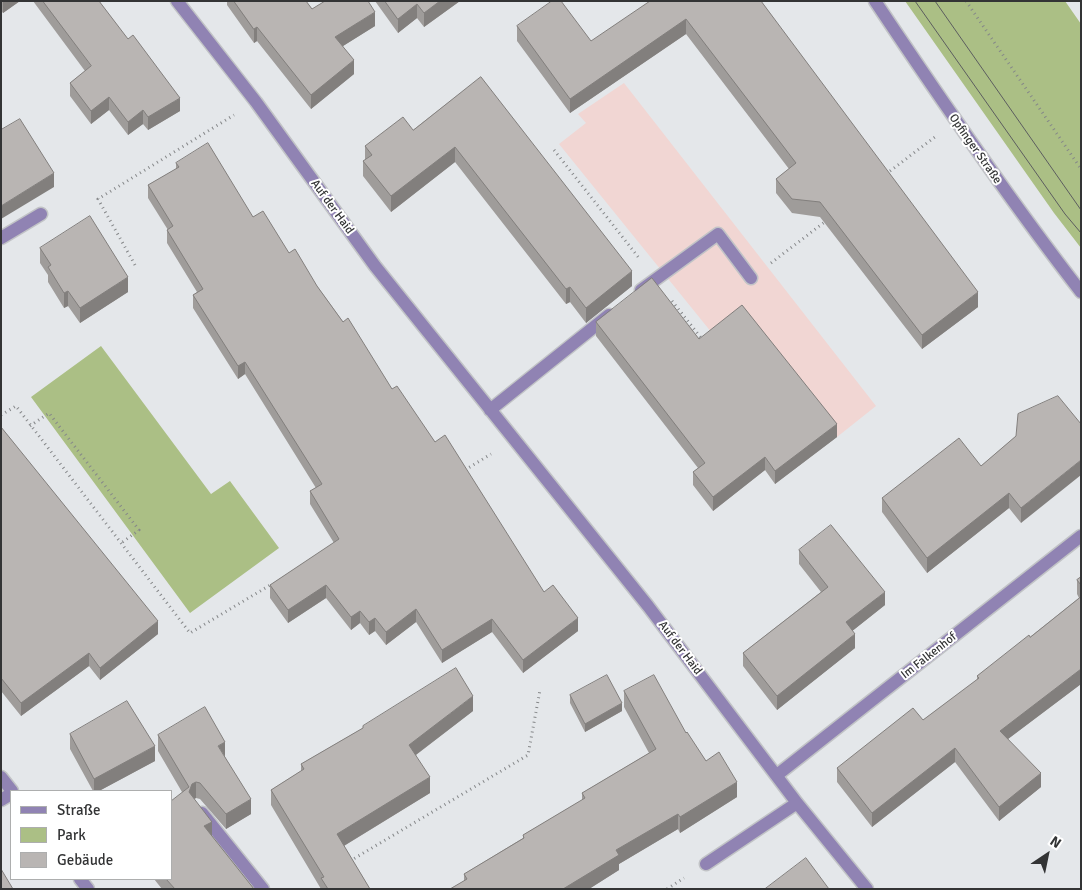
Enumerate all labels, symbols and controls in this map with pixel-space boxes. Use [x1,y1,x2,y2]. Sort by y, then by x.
street label: Opfinger Straße [946,111,1004,187]
street label: Auf der Haid [307,177,357,237]
street label: Auf der Haid [655,618,705,678]
street label: Im Falkenhof [898,630,960,682]
legend [10,790,172,880]
text: Straße [57,801,101,819]
text: Park [57,826,86,844]
north arrow [1022,830,1072,880]
text: N [1047,832,1064,852]
text: Gebäude [57,851,113,869]

